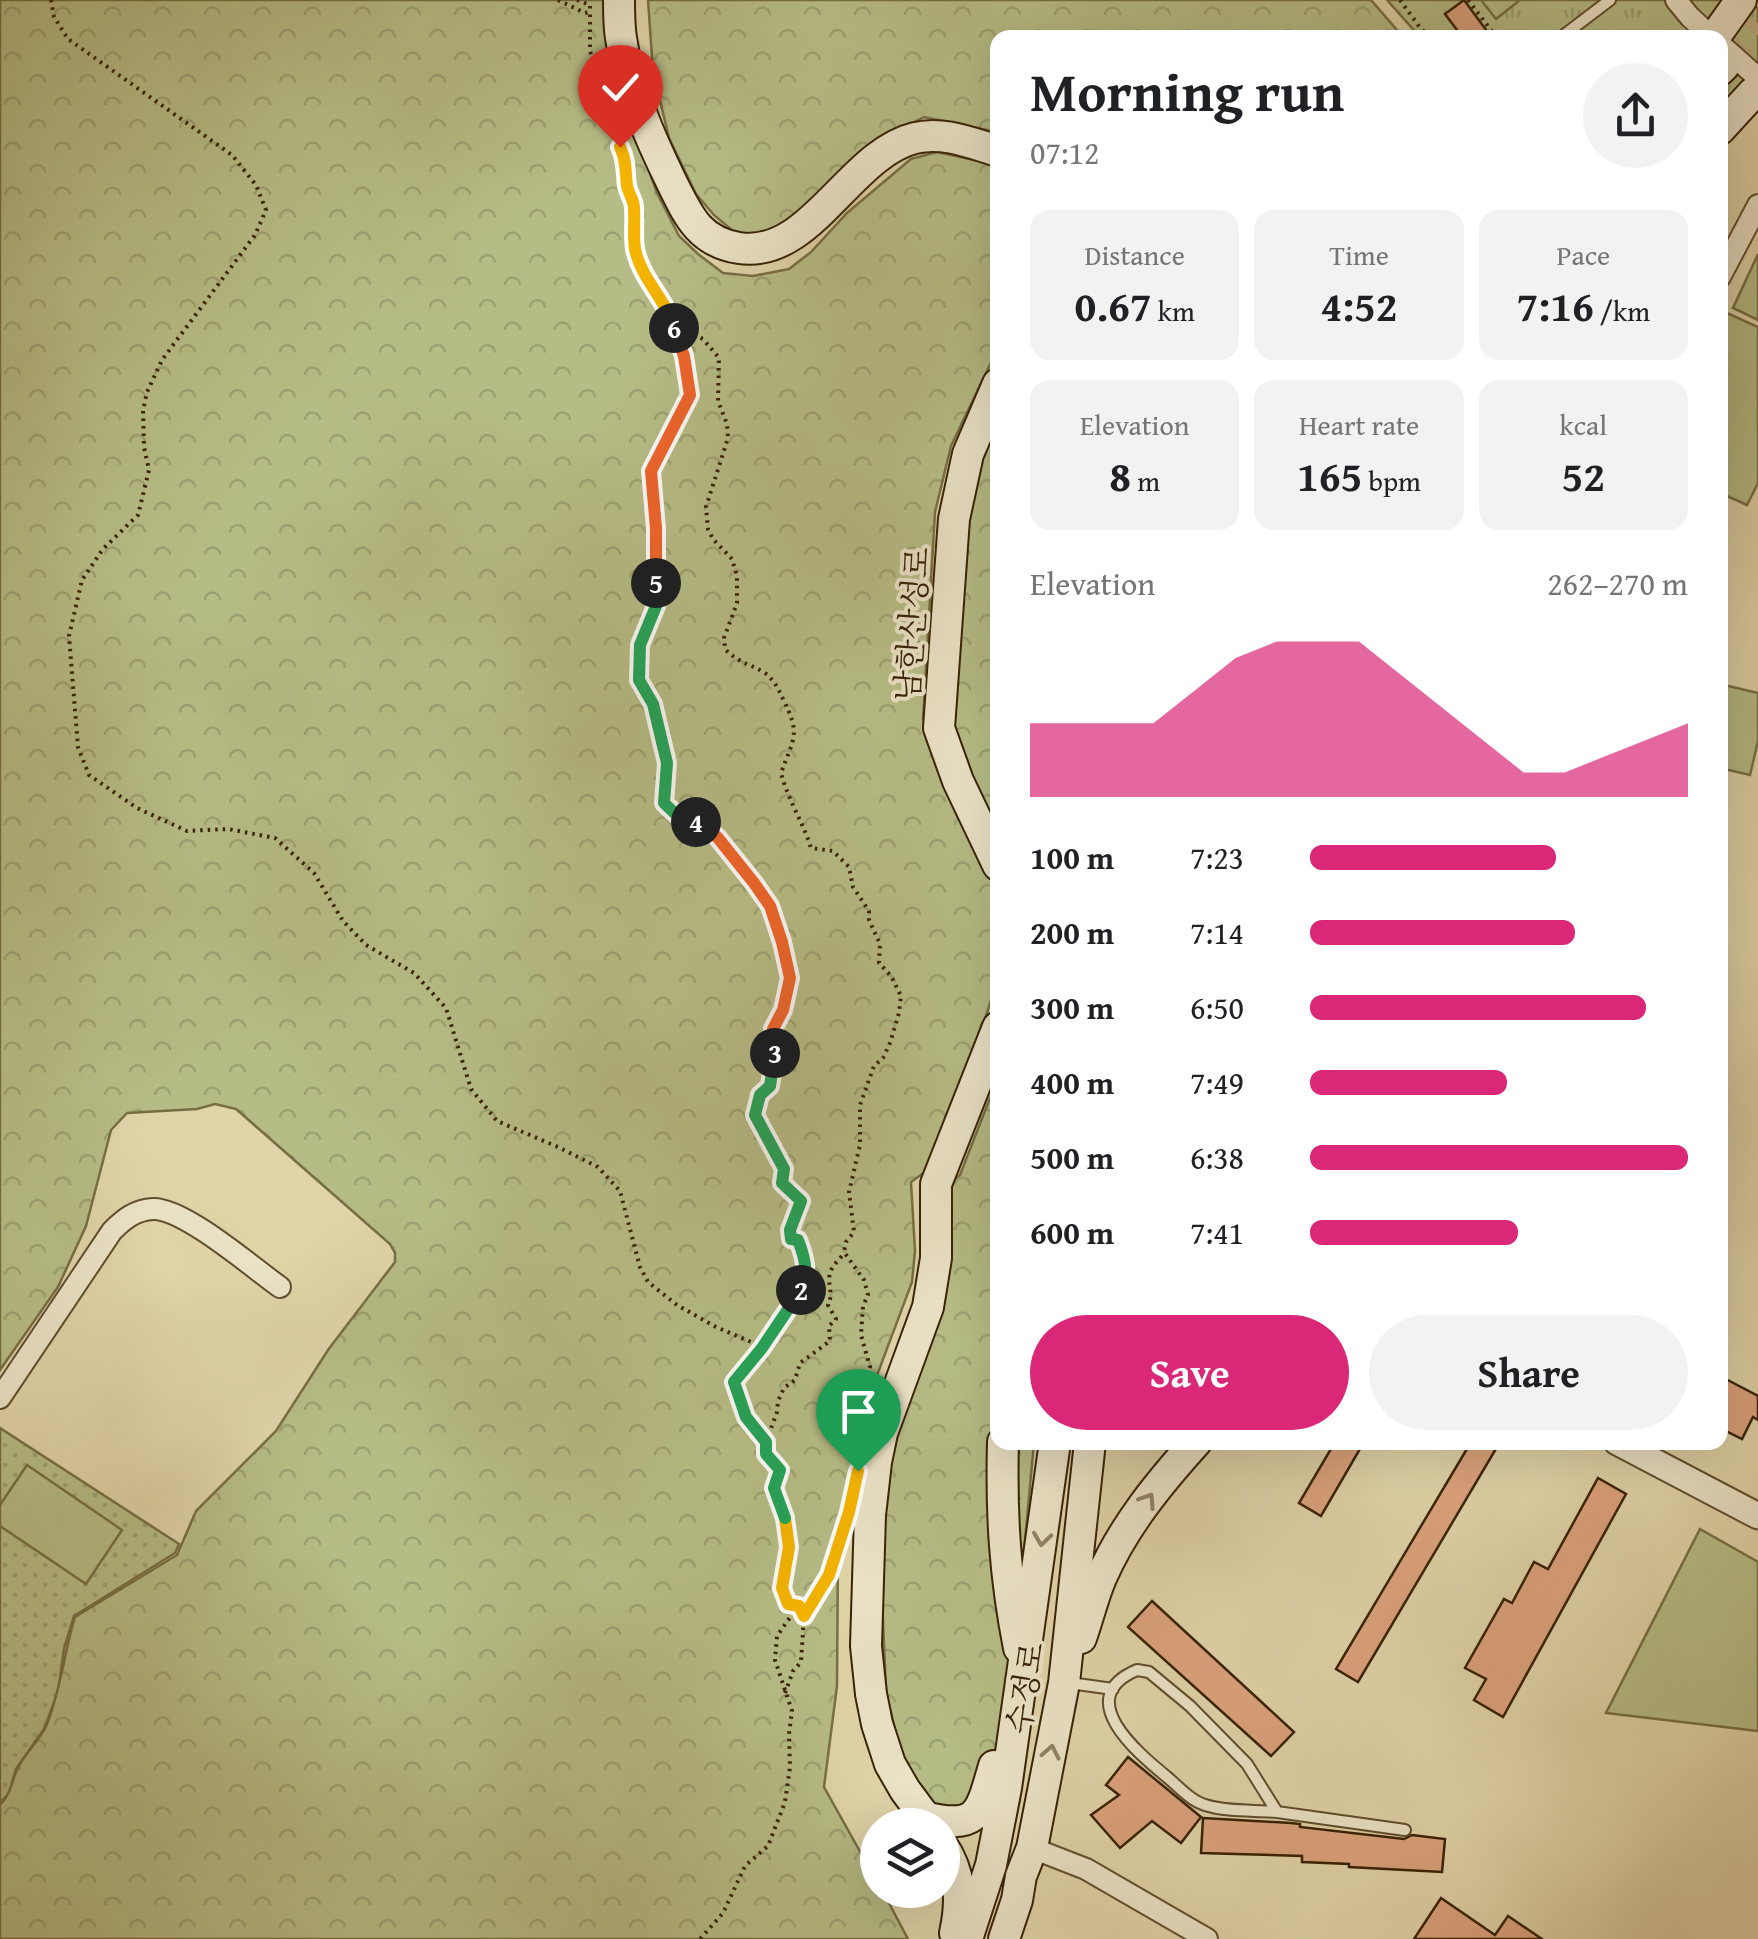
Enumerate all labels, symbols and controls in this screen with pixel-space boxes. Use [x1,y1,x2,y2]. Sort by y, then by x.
pin [578,45,663,148]
text: Morning run [1030,51,1344,131]
icon: check [593,60,648,115]
button: share [1583,63,1688,168]
text: 07:12 [1030,129,1099,176]
text: Distance [1084,234,1185,275]
text: Time [1329,234,1389,275]
text: Pace [1556,234,1610,275]
text: 0.67 [1074,275,1152,336]
text: 4:52 [1320,275,1398,336]
text: 7:16 [1517,275,1594,336]
text: km [1152,290,1195,331]
text: /km [1594,290,1650,331]
pin: 6 [649,303,699,353]
text: 6 [667,307,681,348]
text: Elevation [1080,404,1189,445]
text: Heart rate [1299,404,1419,445]
text: kcal [1559,404,1607,445]
text: 8 [1109,445,1131,506]
text: 165 [1297,445,1362,506]
text: 52 [1562,445,1605,506]
text: m [1131,460,1160,501]
text: bpm [1362,460,1421,501]
street label: 남한산성로 [883,545,941,703]
pin: 5 [631,558,681,608]
text: Elevation [1030,560,1155,607]
text: 262–270 m [1547,560,1688,607]
text: 5 [649,562,663,603]
pin: 4 [671,797,721,847]
text: 4 [689,801,703,842]
text: 100 m [1030,834,1114,881]
text: 7:23 [1190,834,1244,881]
text: 200 m [1030,909,1114,956]
text: 7:14 [1190,909,1244,956]
text: 300 m [1030,984,1114,1031]
text: 6:50 [1190,984,1244,1031]
pin: 3 [750,1028,800,1078]
text: 3 [768,1032,782,1073]
text: 400 m [1030,1059,1114,1106]
text: 7:49 [1190,1059,1244,1106]
text: 500 m [1030,1134,1114,1181]
text: 6:38 [1190,1134,1244,1181]
text: 600 m [1030,1209,1114,1256]
text: 7:41 [1190,1209,1244,1256]
pin: 2 [776,1265,826,1315]
text: 2 [794,1269,808,1310]
button: Save [1030,1315,1349,1430]
button: Share [1369,1315,1688,1430]
pin [816,1369,901,1472]
icon: arrive [831,1384,886,1439]
one-way arrow [1136,1492,1155,1510]
one-way arrow [1033,1531,1054,1547]
street label: 수정로 [995,1638,1055,1737]
one-way arrow [1039,1744,1060,1761]
map controls [860,1808,960,1908]
button: layers [860,1808,960,1908]

